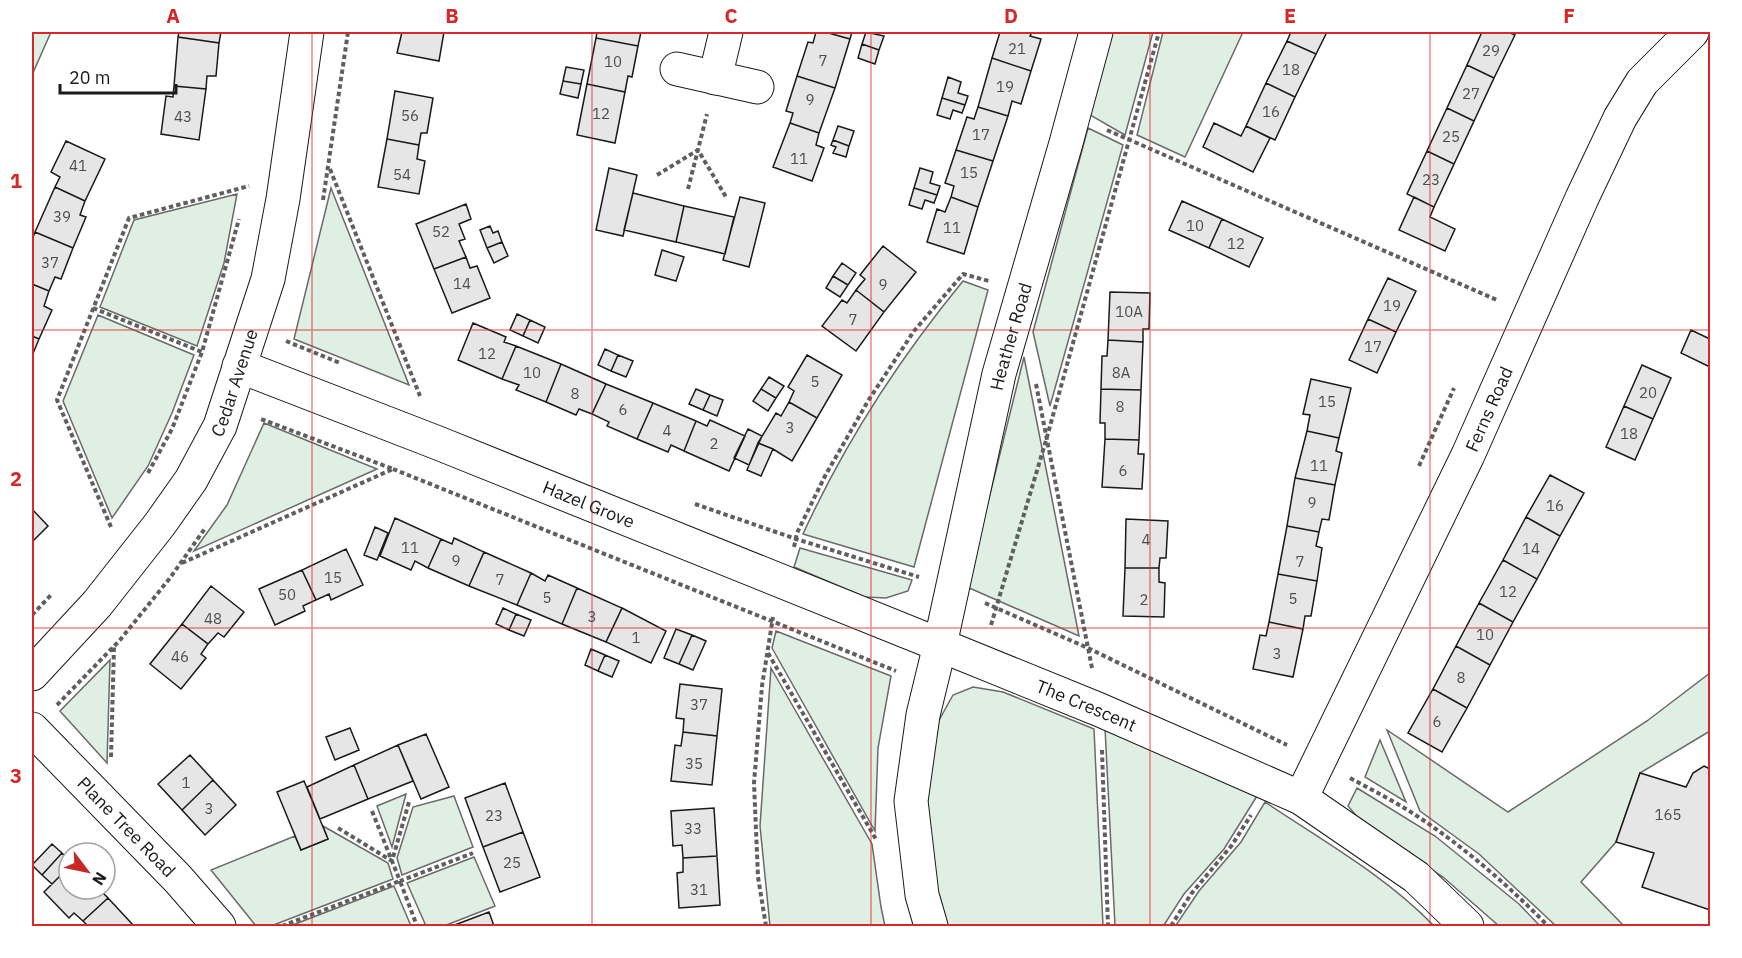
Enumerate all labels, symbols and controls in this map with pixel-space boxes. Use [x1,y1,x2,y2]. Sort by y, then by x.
text: A [166,2,180,29]
text: B [445,2,459,29]
text: C [724,2,738,29]
text: D [1004,2,1018,29]
text: E [1284,2,1296,29]
text: F [1563,2,1575,29]
house number: 21 [1008,39,1026,58]
house number: 29 [1482,41,1500,60]
house number: 7 [818,51,828,70]
house number: 10 [604,52,622,71]
scale bar [60,57,176,95]
house number: 18 [1282,60,1300,79]
text: 20 m [69,66,111,89]
house number: 19 [996,77,1014,96]
house number: 27 [1462,84,1480,103]
house number: 9 [805,90,815,109]
house number: 16 [1262,102,1280,121]
house number: 12 [592,104,610,123]
house number: 56 [401,106,419,125]
house number: 43 [174,107,192,126]
house number: 17 [972,125,990,144]
house number: 25 [1442,127,1460,146]
house number: 11 [790,149,808,168]
house number: 41 [69,156,87,175]
house number: 15 [960,163,978,182]
house number: 54 [393,165,411,184]
text: 1 [10,167,22,194]
house number: 23 [1422,170,1440,189]
house number: 39 [53,207,71,226]
house number: 10 [1186,216,1204,235]
house number: 11 [943,218,961,237]
house number: 52 [432,222,450,241]
house number: 12 [1227,234,1245,253]
house number: 37 [41,253,59,272]
house number: 14 [453,274,471,293]
house number: 9 [878,275,888,294]
street label: Heather Road [984,280,1036,392]
house number: 19 [1383,296,1401,315]
house number: 10A [1115,302,1143,321]
house number: 7 [848,310,858,329]
street label: Cedar Avenue [205,326,263,441]
house number: 17 [1364,337,1382,356]
house number: 12 [478,344,496,363]
house number: 10 [523,363,541,382]
house number: 8A [1112,363,1131,382]
street label: Ferns Road [1460,363,1517,455]
house number: 5 [810,372,820,391]
house number: 20 [1639,383,1657,402]
house number: 8 [570,384,580,403]
house number: 15 [1318,392,1336,411]
house number: 8 [1115,397,1125,416]
house number: 6 [618,400,628,419]
house number: 3 [785,418,795,437]
house number: 4 [662,421,672,440]
house number: 18 [1620,424,1638,443]
house number: 2 [709,434,719,453]
house number: 11 [1310,456,1328,475]
house number: 6 [1118,461,1128,480]
text: 2 [10,465,22,492]
street label: Hazel Grove [539,475,638,533]
house number: 9 [1307,493,1317,512]
house number: 16 [1546,496,1564,515]
house number: 4 [1141,530,1151,549]
house number: 11 [401,538,419,557]
house number: 14 [1522,539,1540,558]
house number: 9 [451,551,461,570]
house number: 7 [1295,552,1305,571]
house number: 15 [324,568,342,587]
house number: 7 [495,570,505,589]
house number: 12 [1499,582,1517,601]
house number: 50 [278,585,296,604]
house number: 5 [542,588,552,607]
house number: 5 [1288,589,1298,608]
house number: 2 [1139,590,1149,609]
house number: 3 [587,607,597,626]
house number: 48 [204,609,222,628]
house number: 10 [1476,625,1494,644]
house number: 1 [631,628,641,647]
house number: 3 [1272,644,1282,663]
house number: 46 [171,647,189,666]
house number: 8 [1456,668,1466,687]
street label: The Crescent [1033,674,1140,736]
house number: 37 [690,695,708,714]
house number: 6 [1432,712,1442,731]
house number: 35 [685,754,703,773]
text: 3 [10,762,22,789]
street label: Plane Tree Road [73,771,181,882]
house number: 1 [181,773,191,792]
house number: 3 [204,799,214,818]
house number: 165 [1654,805,1682,824]
house number: 23 [485,806,503,825]
house number: 33 [684,819,702,838]
north arrow [57,841,117,901]
house number: 25 [503,853,521,872]
text: N [88,869,111,889]
house number: 31 [690,880,708,899]

